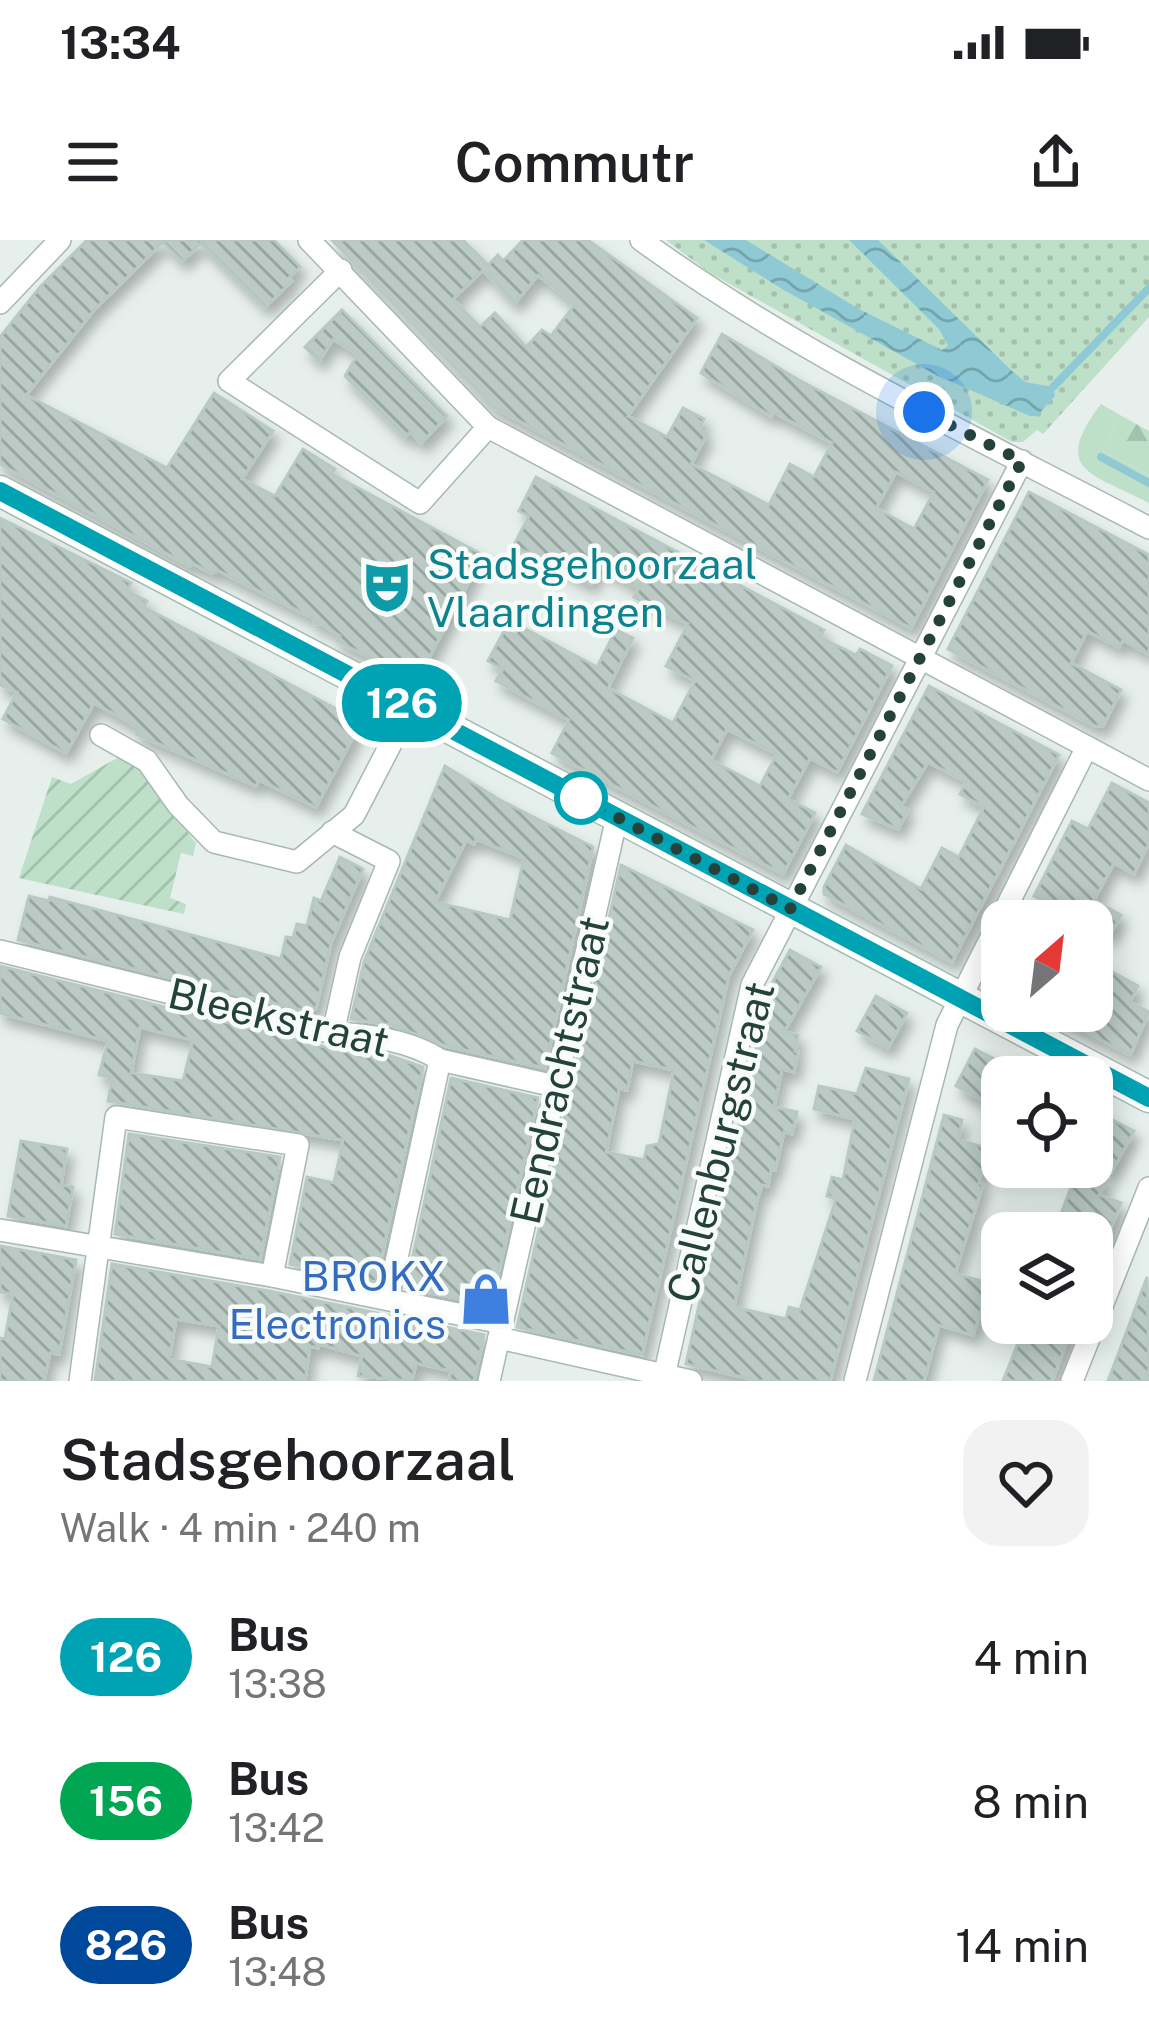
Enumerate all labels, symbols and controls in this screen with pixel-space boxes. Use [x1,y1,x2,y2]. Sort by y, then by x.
text: 13:34 [60,16,181,69]
icon: menu [60,129,126,195]
icon: share [1023,129,1089,195]
text: Commutr [455,131,694,194]
your location [894,382,954,442]
place label: Stadsgehoorzaal Vlaardingen [427,539,757,636]
theatre icon: Stadsgehoorzaal Vlaardingen [358,558,416,616]
line badge: 126 [333,664,471,742]
text: 126 [366,678,438,727]
unlabelled marker [556,773,606,823]
north arrow [981,900,1113,1032]
map controls [981,900,1113,1344]
street label: Eendrachtstraat [500,911,618,1229]
street label: Bleekstraat [164,968,394,1066]
street label: Callenburgstraat [656,976,784,1308]
button: locate [981,1056,1113,1188]
button: layers [981,1212,1113,1344]
place label: BROKX Electronics [228,1251,446,1348]
shop icon: BROKX Electronics [457,1270,515,1328]
button: heart [963,1420,1089,1546]
text: Stadsgehoorzaal [60,1426,516,1493]
text: Walk · 4 min · 240 m [60,1505,421,1551]
text: Bus [228,1608,309,1661]
text: 4 min [973,1631,1089,1684]
text: 126 [90,1632,162,1681]
text: 13:38 [228,1661,327,1707]
text: Bus [228,1752,309,1805]
text: 8 min [973,1775,1089,1828]
text: 156 [89,1776,163,1825]
text: 13:42 [228,1805,325,1851]
text: Bus [228,1896,309,1949]
text: 14 min [955,1919,1089,1972]
text: 826 [85,1920,167,1969]
text: 13:48 [228,1949,327,1995]

